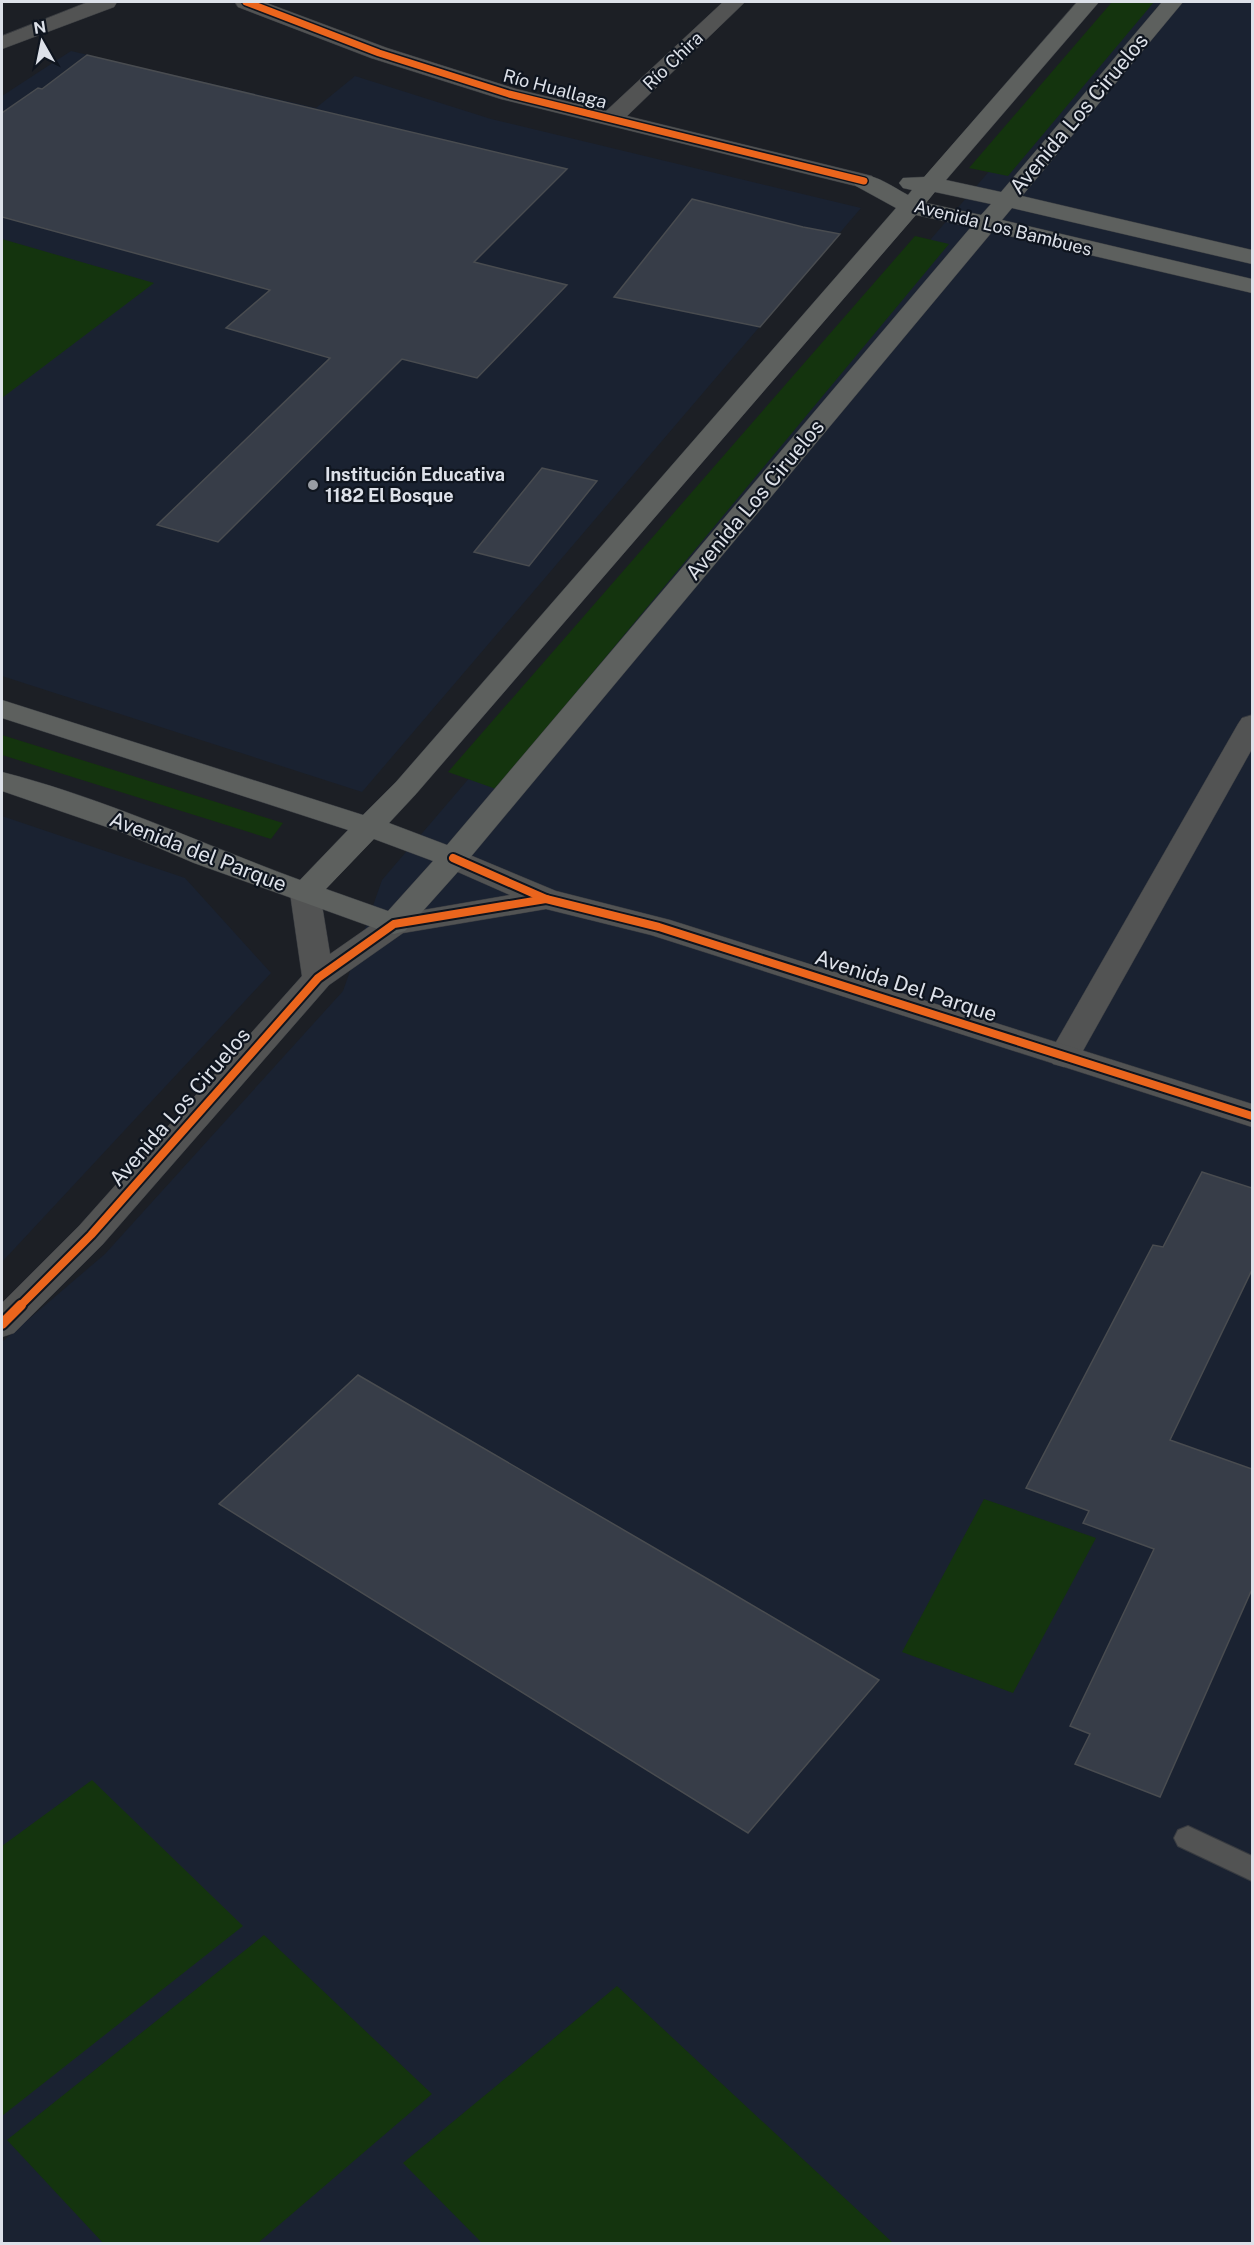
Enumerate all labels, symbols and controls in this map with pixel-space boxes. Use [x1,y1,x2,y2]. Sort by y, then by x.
north arrow [12,12,72,72]
text: N [32,17,47,38]
street label: Río Chira [638,27,707,94]
street label: Avenida Los Ciruelos [1004,28,1153,199]
street label: Río Huallaga [501,65,609,112]
street label: Avenida Los Bambues [912,195,1094,260]
street label: Avenida Los Ciruelos [680,414,829,585]
place label: Institución Educativa 1182 El Bosque [325,464,505,506]
marker: Institución Educativa 1182 El Bosque [306,478,320,492]
street label: Avenida del Parque [106,806,290,897]
street label: Avenida Del Parque [812,944,1000,1027]
street label: Avenida Los Ciruelos [104,1022,255,1191]

